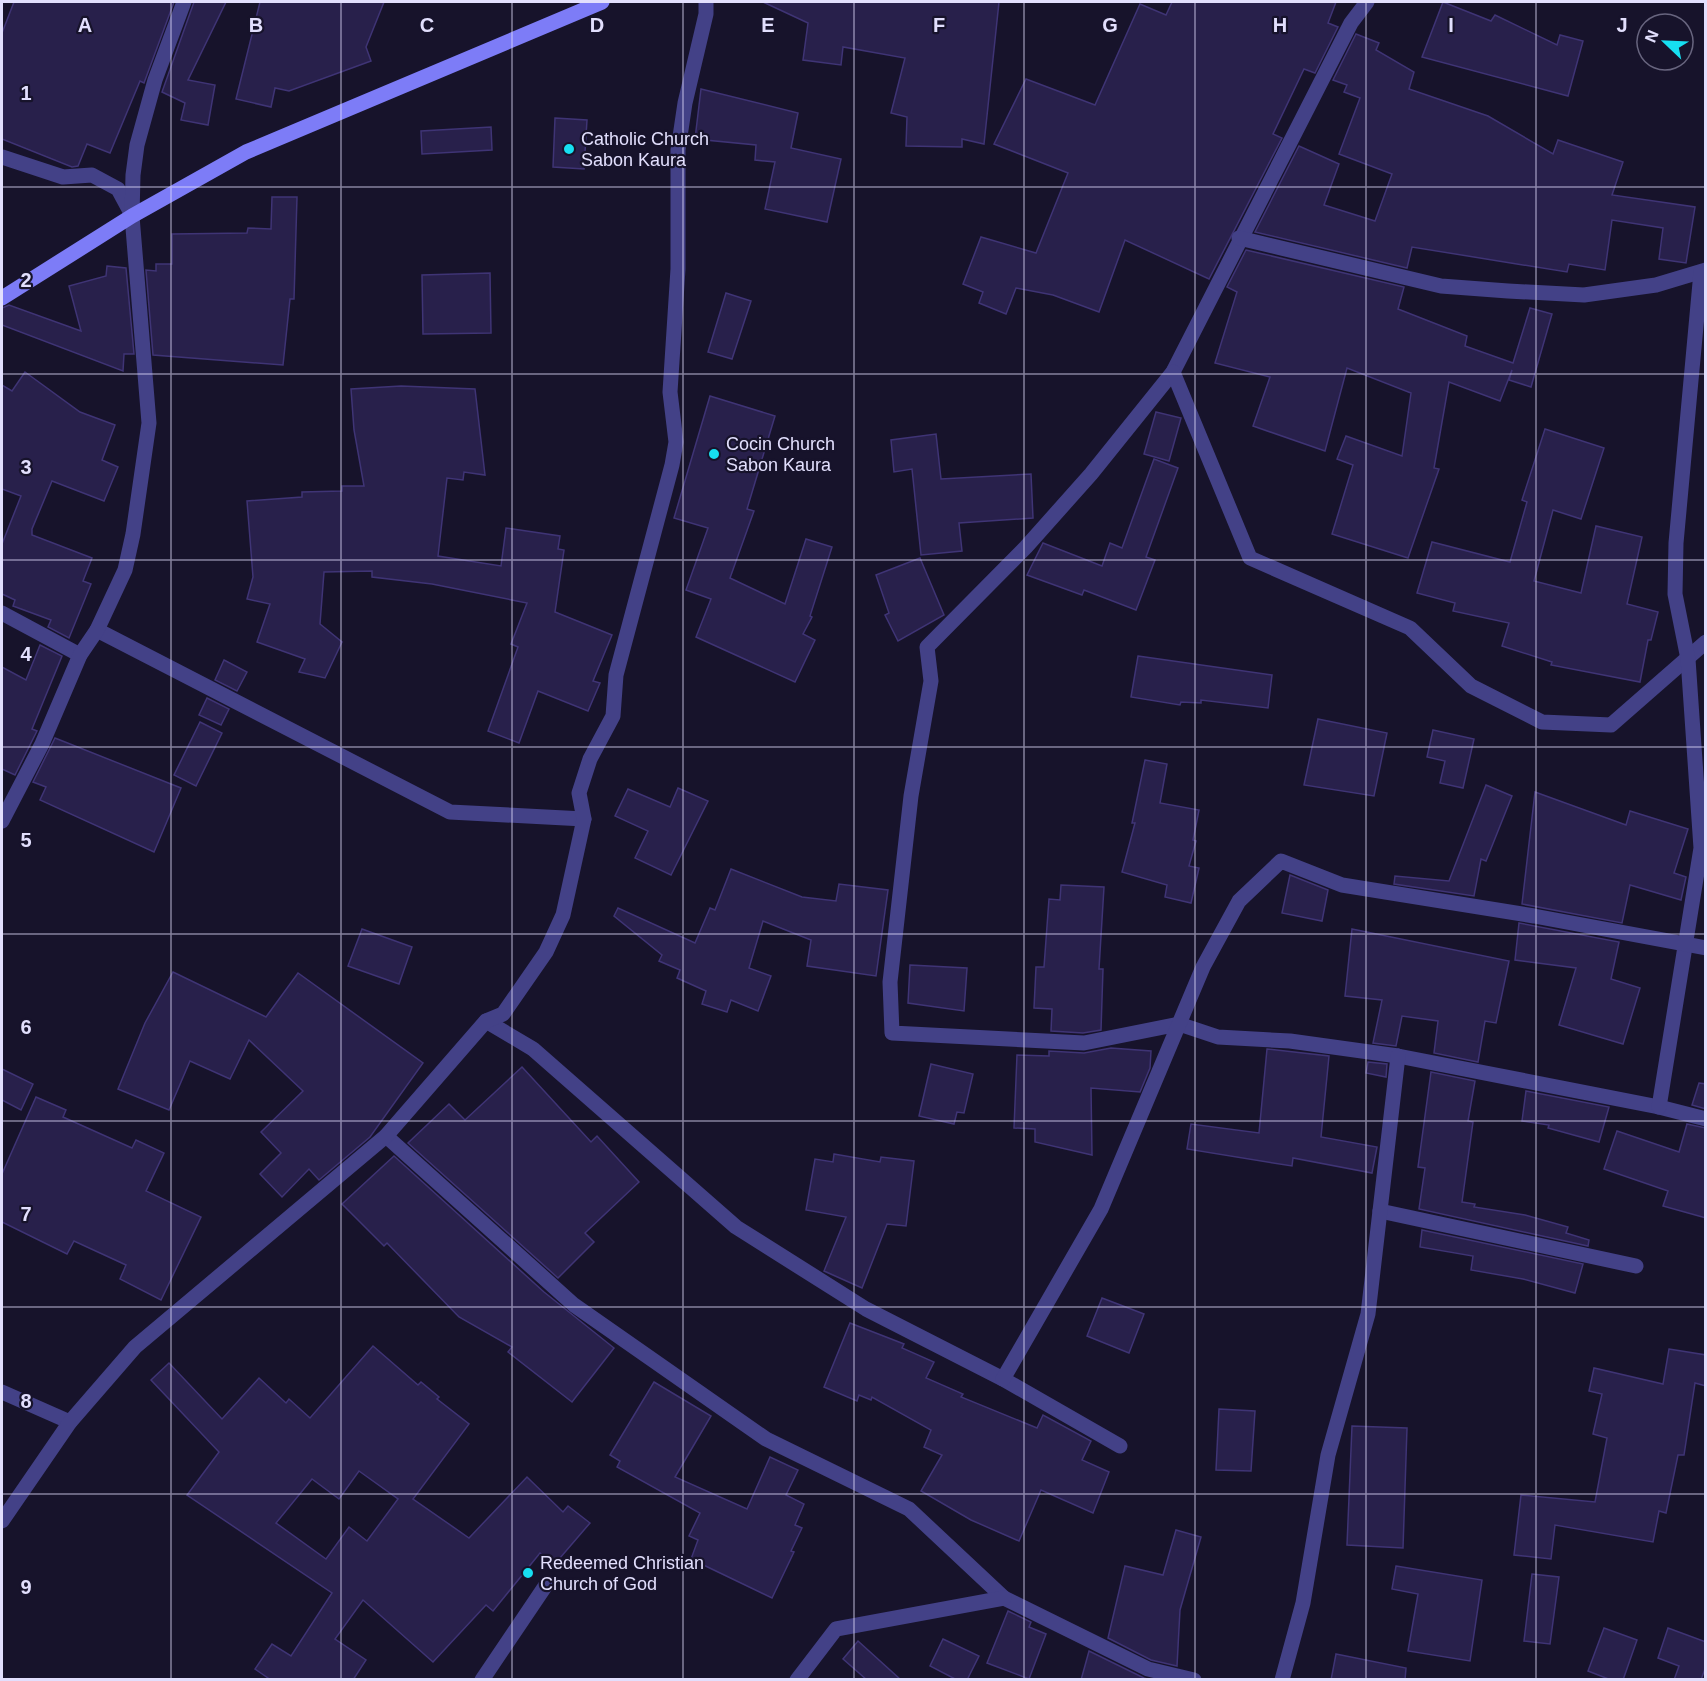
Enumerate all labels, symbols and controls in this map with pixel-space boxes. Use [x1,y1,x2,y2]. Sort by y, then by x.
north arrow [1635,12,1695,72]
text: A [78,14,92,36]
text: B [249,14,263,36]
text: C [420,14,434,36]
text: D [590,14,604,36]
text: E [761,14,775,36]
text: F [933,14,945,36]
text: G [1102,14,1118,36]
text: H [1273,14,1287,36]
text: I [1448,14,1454,36]
text: J [1616,14,1628,36]
text: N [1642,28,1662,45]
text: 1 [20,82,32,104]
place label: Catholic Church Sabon Kaura [581,129,709,170]
marker: Catholic Church Sabon Kaura [562,142,576,156]
text: 2 [20,269,32,291]
place label: Cocin Church Sabon Kaura [726,434,835,475]
marker: Cocin Church Sabon Kaura [707,447,721,461]
text: 3 [20,456,32,478]
text: 4 [20,643,32,665]
text: 5 [20,829,32,851]
text: 6 [20,1016,32,1038]
text: 7 [20,1203,32,1225]
text: 8 [20,1390,32,1412]
place label: Redeemed Christian Church of God [540,1553,704,1594]
marker: Redeemed Christian Church of God [521,1566,535,1580]
text: 9 [20,1576,32,1598]

